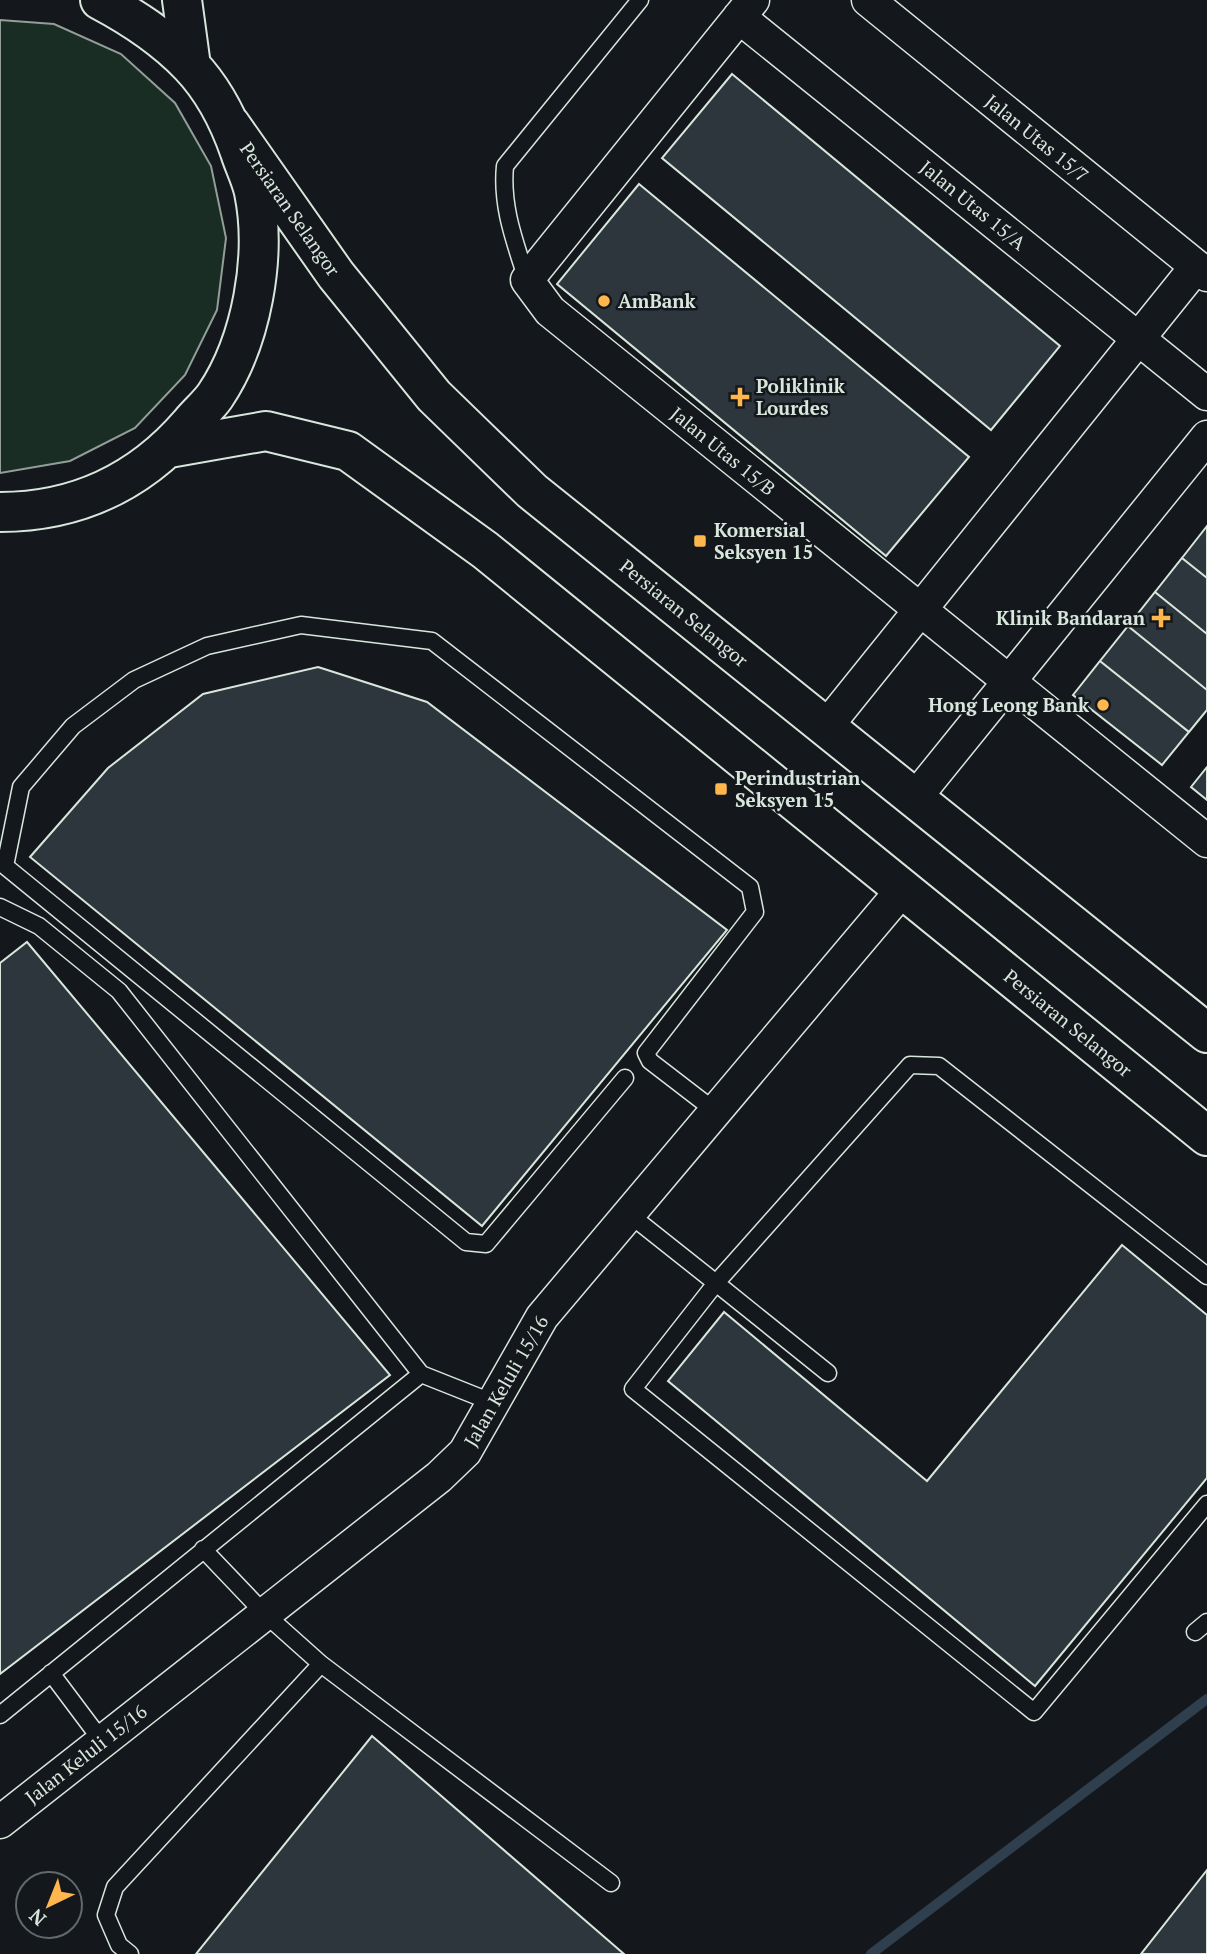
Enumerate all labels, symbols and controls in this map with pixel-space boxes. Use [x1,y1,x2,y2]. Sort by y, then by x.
street label: Jalan Utas 15/7 [980,88,1094,187]
street label: Persiaran Selangor [235,137,346,281]
street label: Jalan Utas 15/A [915,154,1031,255]
place label: AmBank [618,288,697,313]
marker: AmBank [596,293,612,309]
place label: Poliklinik Lourdes [756,373,846,420]
marker: Poliklinik Lourdes [730,387,750,407]
street label: Jalan Utas 15/B [666,401,781,501]
place label: Komersial Seksyen 15 [714,517,813,564]
marker: Komersial Seksyen 15 [692,533,708,549]
street label: Persiaran Selangor [615,553,754,673]
place label: Klinik Bandaran [996,605,1146,630]
marker: Klinik Bandaran [1151,608,1171,628]
place label: Hong Leong Bank [928,692,1090,717]
marker: Hong Leong Bank [1095,697,1111,713]
place label: Perindustrian Seksyen 15 [735,765,861,812]
marker: Perindustrian Seksyen 15 [713,781,729,797]
street label: Persiaran Selangor [999,963,1138,1083]
street label: Jalan Keluli 15/16 [458,1310,553,1451]
street label: Jalan Keluli 15/16 [20,1698,152,1809]
north arrow [14,1870,84,1940]
text: N [23,1903,51,1932]

